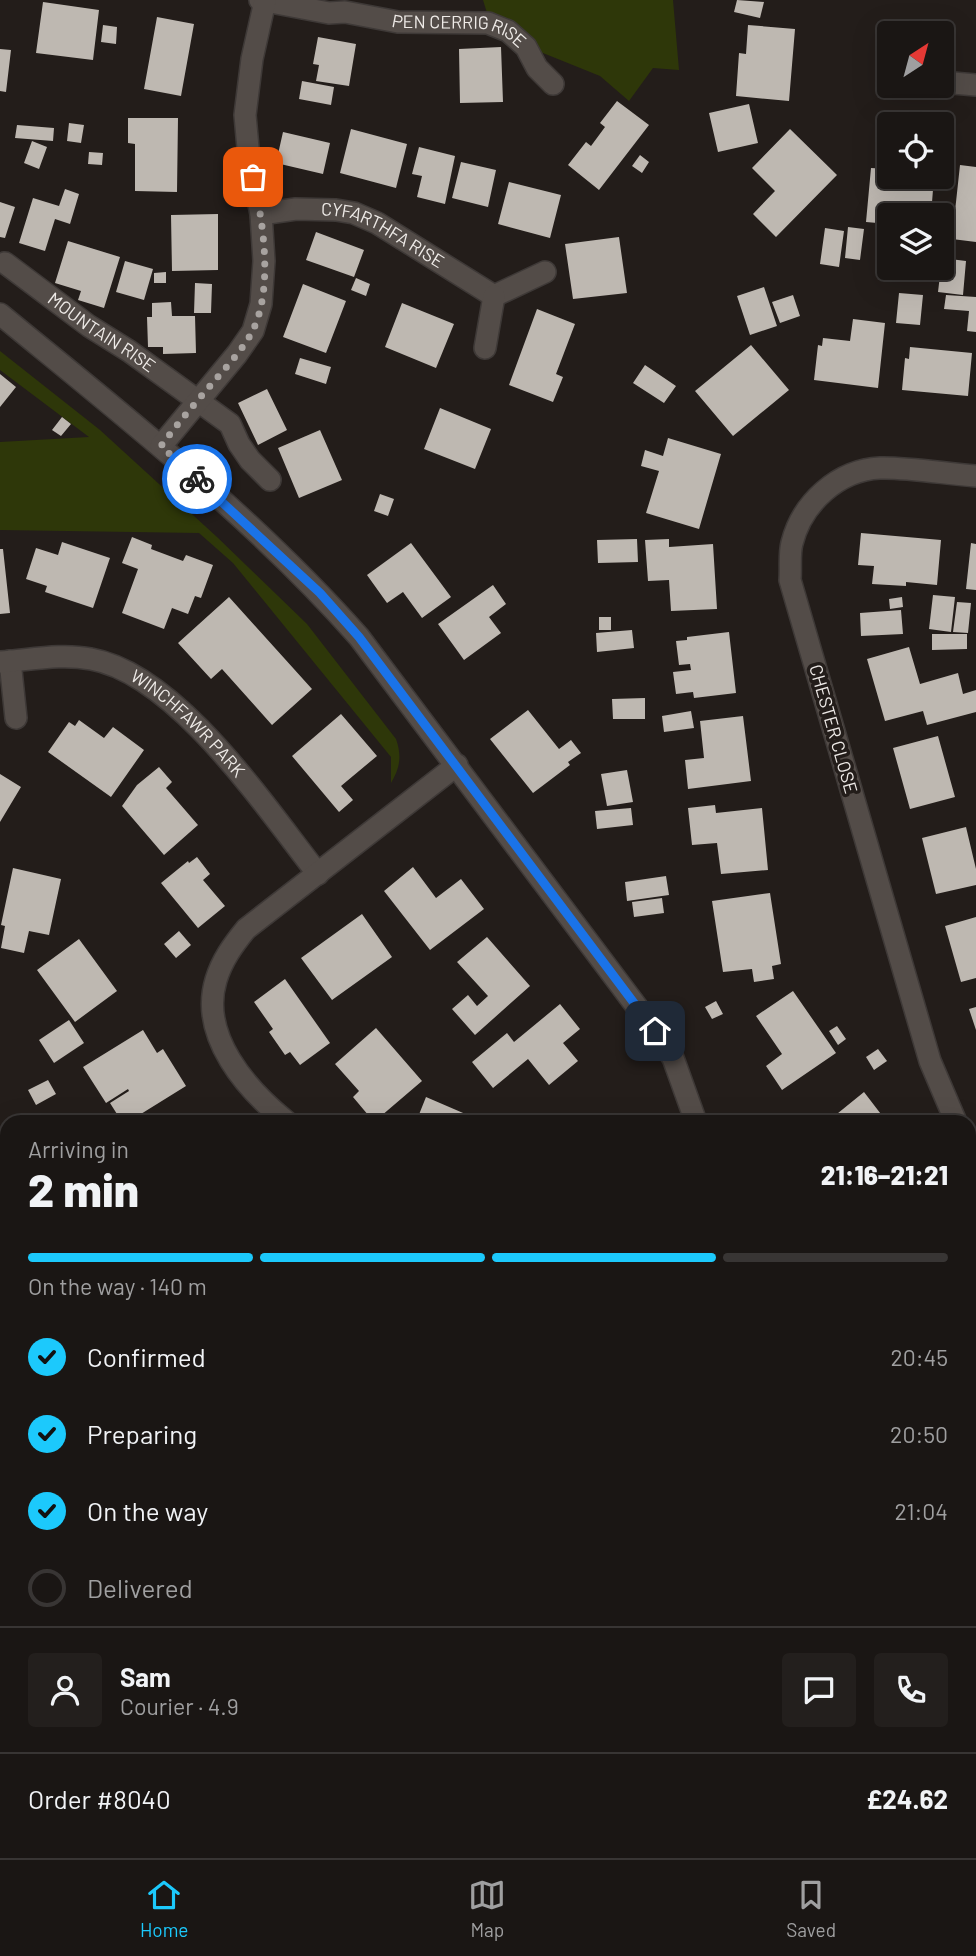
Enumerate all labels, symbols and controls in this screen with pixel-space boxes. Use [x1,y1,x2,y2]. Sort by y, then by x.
street label: PEN CERRIG RISE [390,9,531,52]
north arrow [877,21,954,98]
map controls [877,21,954,280]
button: locate [877,112,954,189]
pin [223,147,283,207]
icon: bag [234,158,272,196]
street label: CYFARTHFA RISE [321,197,449,272]
button: layers [877,203,954,280]
street label: MOUNTAIN RISE [44,287,160,376]
courier [162,444,232,514]
icon: bike [178,460,216,498]
street label: CHESTER CLOSE [805,662,863,796]
street label: WINCHFAWR PARK [127,664,250,781]
pin [625,1001,685,1061]
icon: home [636,1012,674,1050]
text: Arriving in [28,1135,129,1163]
text: 21:16–21:21 [821,1159,948,1190]
text: 2 min [28,1161,139,1216]
text: On the way · 140 m [28,1272,207,1300]
icon: check [28,1338,66,1376]
text: Confirmed [87,1341,206,1372]
text: 20:45 [890,1343,948,1371]
icon: check [28,1415,66,1453]
text: Preparing [87,1418,197,1449]
text: 20:50 [890,1420,948,1448]
icon: check [28,1492,66,1530]
text: On the way [87,1495,208,1526]
text: 21:04 [894,1497,948,1525]
text: Delivered [87,1572,193,1603]
button: person [28,1653,102,1727]
button: chat [782,1653,856,1727]
button: phone [874,1653,948,1727]
text: Sam [120,1661,171,1692]
text: Courier · 4.9 [120,1692,239,1720]
text: Order #8040 [28,1783,171,1814]
text: £24.62 [866,1783,948,1814]
tab: Home [140,1876,188,1941]
tab: Map [468,1876,506,1941]
tab: Saved [786,1876,836,1941]

